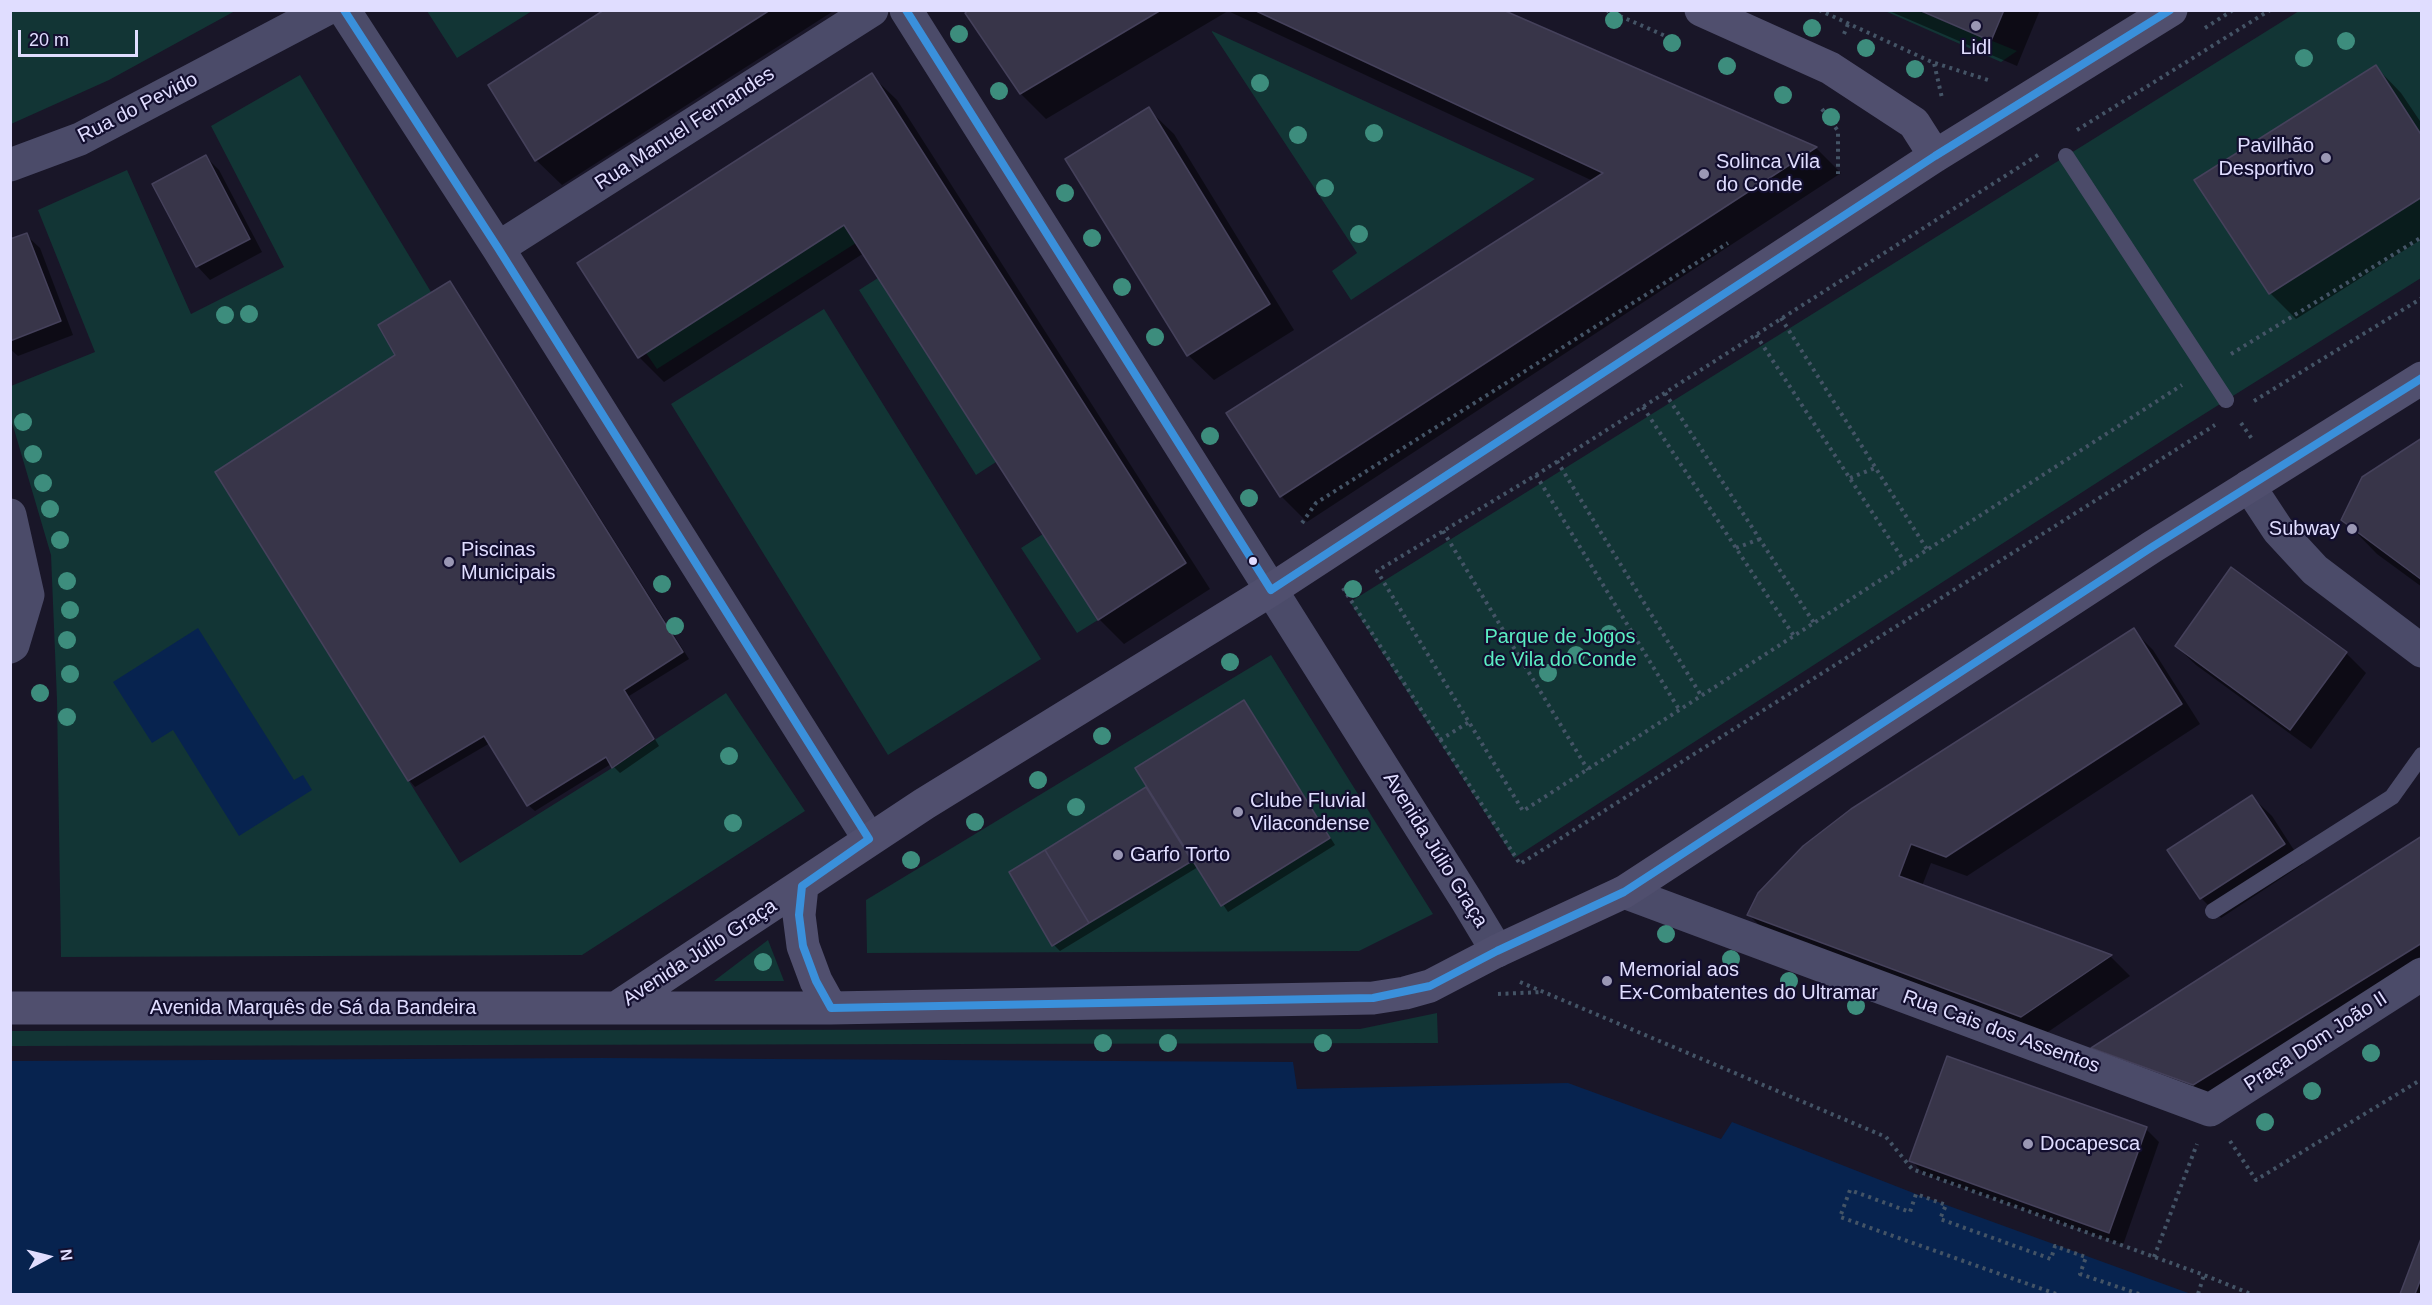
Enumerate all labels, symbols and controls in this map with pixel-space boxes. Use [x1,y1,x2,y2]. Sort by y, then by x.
scale bar [21,18,141,56]
marker: Lidl [1969,19,1983,33]
text: 20 m [29,30,69,50]
place label: Lidl [1960,36,1992,60]
street label: Rua Manuel Fernandes [591,62,779,196]
street label: Rua do Pevido [74,68,202,148]
place label: Pavilhão Desportivo [2218,134,2314,181]
place label: Solinca Vila do Conde [1716,150,1820,197]
marker: Pavilhão Desportivo [2319,151,2333,165]
marker: Solinca Vila do Conde [1697,167,1711,181]
place label: Subway [2269,517,2340,541]
marker: Subway [2345,522,2359,536]
place label: Piscinas Municipais [461,538,555,585]
marker: Piscinas Municipais [442,555,456,569]
unlabelled marker [1247,555,1259,567]
park label: Parque de Jogos de Vila do Conde [1483,625,1637,672]
street label: Avenida Júlio Graça [1377,768,1493,932]
place label: Clube Fluvial Vilacondense [1250,789,1370,836]
marker: Clube Fluvial Vilacondense [1231,805,1245,819]
place label: Garfo Torto [1130,843,1230,867]
marker: Garfo Torto [1111,848,1125,862]
street label: Avenida Júlio Graça [619,894,781,1012]
place label: Memorial aos Ex-Combatentes do Ultramar [1619,958,1878,1005]
marker: Memorial aos Ex-Combatentes do Ultramar [1600,974,1614,988]
street label: Rua Cais dos Assentos [1899,985,2103,1079]
street label: Praça Dom João II [2240,987,2392,1097]
street label: Avenida Marquês de Sá da Bandeira [150,996,476,1020]
place label: Docapesca [2040,1132,2140,1156]
marker: Docapesca [2021,1137,2035,1151]
north arrow [18,1227,78,1287]
text: N [57,1248,76,1262]

